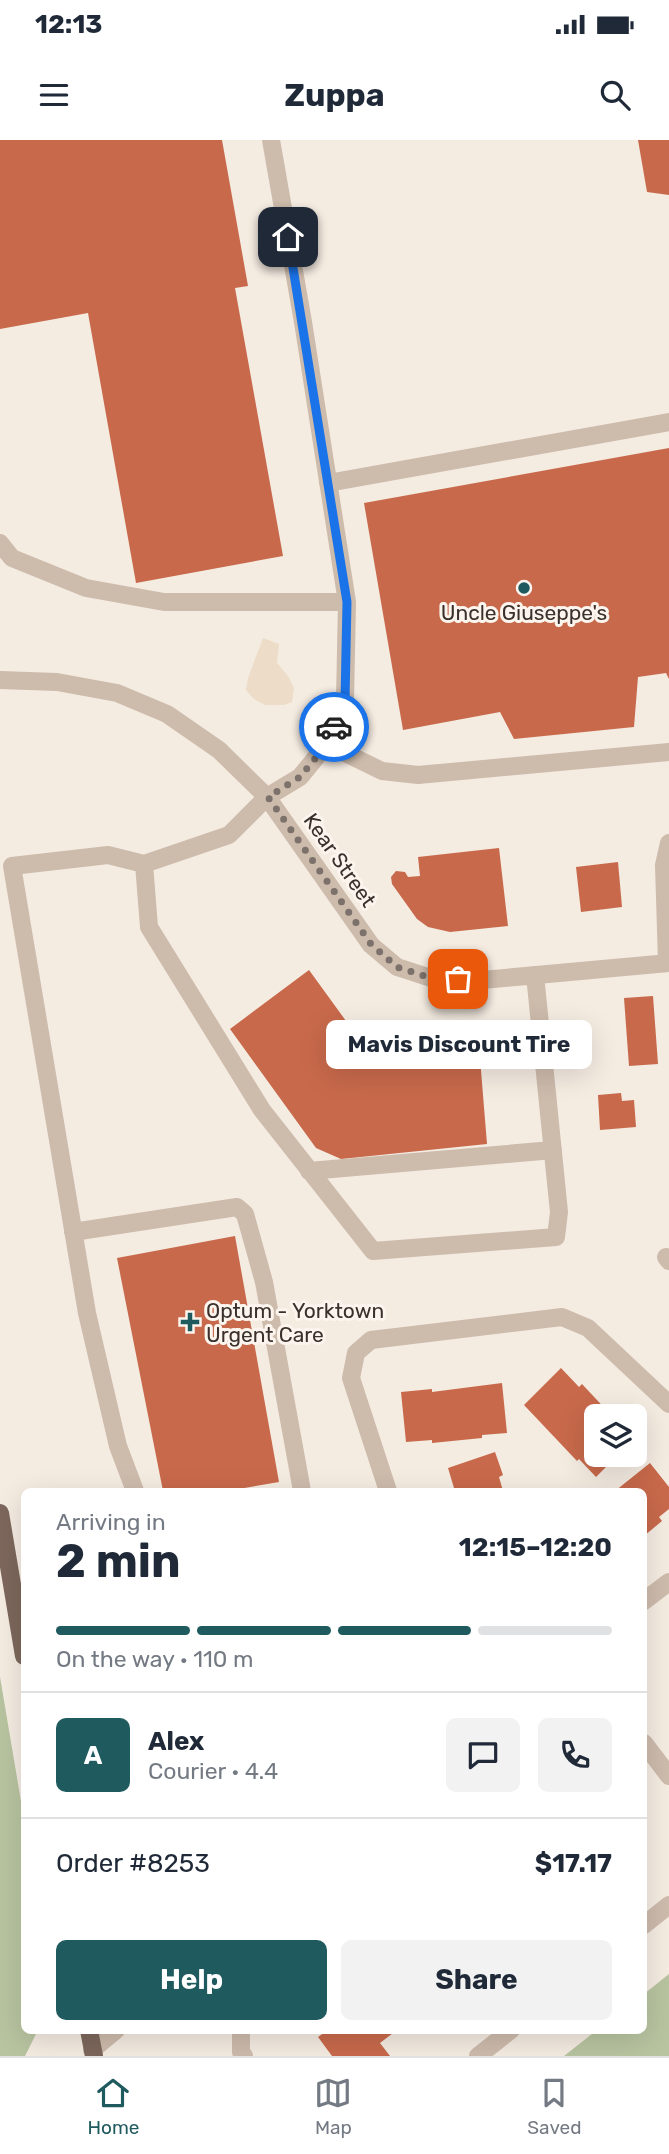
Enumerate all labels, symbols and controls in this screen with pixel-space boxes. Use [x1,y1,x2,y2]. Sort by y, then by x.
text: 12:13 [35,9,102,40]
icon: menu [35,76,73,114]
text: Zuppa [284,76,385,114]
icon: search [596,76,634,114]
pin [258,207,318,267]
icon: home [269,218,307,256]
marker: Uncle Giuseppe's [516,580,532,596]
place label: Uncle Giuseppe's [441,600,607,625]
courier [299,692,369,762]
icon: car [315,708,353,746]
street label: Kear Street [299,808,381,912]
pin [428,949,488,1009]
icon: bag [439,960,477,998]
callout: Mavis Discount Tire [325,1021,591,1070]
text: Mavis Discount Tire [348,1030,570,1058]
place label: Optum - Yorktown Urgent Care [206,1298,384,1347]
marker: Optum - Yorktown Urgent Care [180,1312,200,1332]
map controls [584,1404,647,1467]
button: layers [584,1404,647,1467]
text: Arriving in [56,1508,166,1536]
text: 12:15–12:20 [459,1532,612,1563]
text: 2 min [56,1534,181,1589]
text: On the way · 110 m [56,1645,254,1673]
button: chat [446,1718,520,1792]
button: phone [538,1718,612,1792]
text: Alex [148,1726,204,1757]
text: A [84,1740,102,1771]
text: Courier · 4.4 [148,1757,278,1785]
text: Order #8253 [56,1848,210,1879]
text: $17.17 [535,1848,612,1879]
button: Help [56,1940,327,2020]
button: Share [341,1940,612,2020]
tab: Home [87,2074,139,2139]
tab: Map [314,2074,352,2139]
tab: Saved [527,2074,582,2139]

